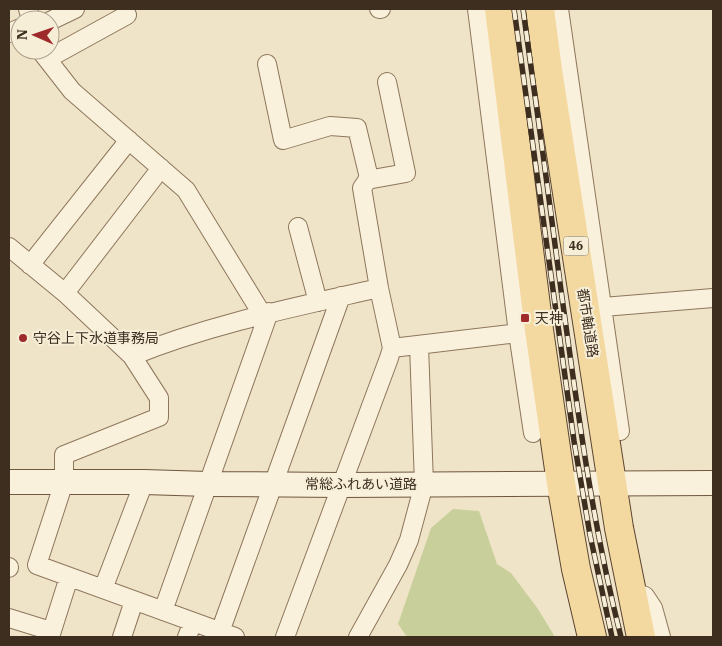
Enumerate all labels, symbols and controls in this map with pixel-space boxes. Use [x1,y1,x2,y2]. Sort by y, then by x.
north arrow [10,10,60,60]
text: N [13,29,31,40]
road number: 46 [564,237,588,256]
street label: 都市軸道路 [574,287,602,359]
place label: 天神 [535,309,563,327]
marker: 天神 [519,312,531,324]
place label: 守谷上下水道事務局 [33,329,159,347]
marker: 守谷上下水道事務局 [17,332,29,344]
street label: 常総ふれあい道路 [305,475,417,493]

